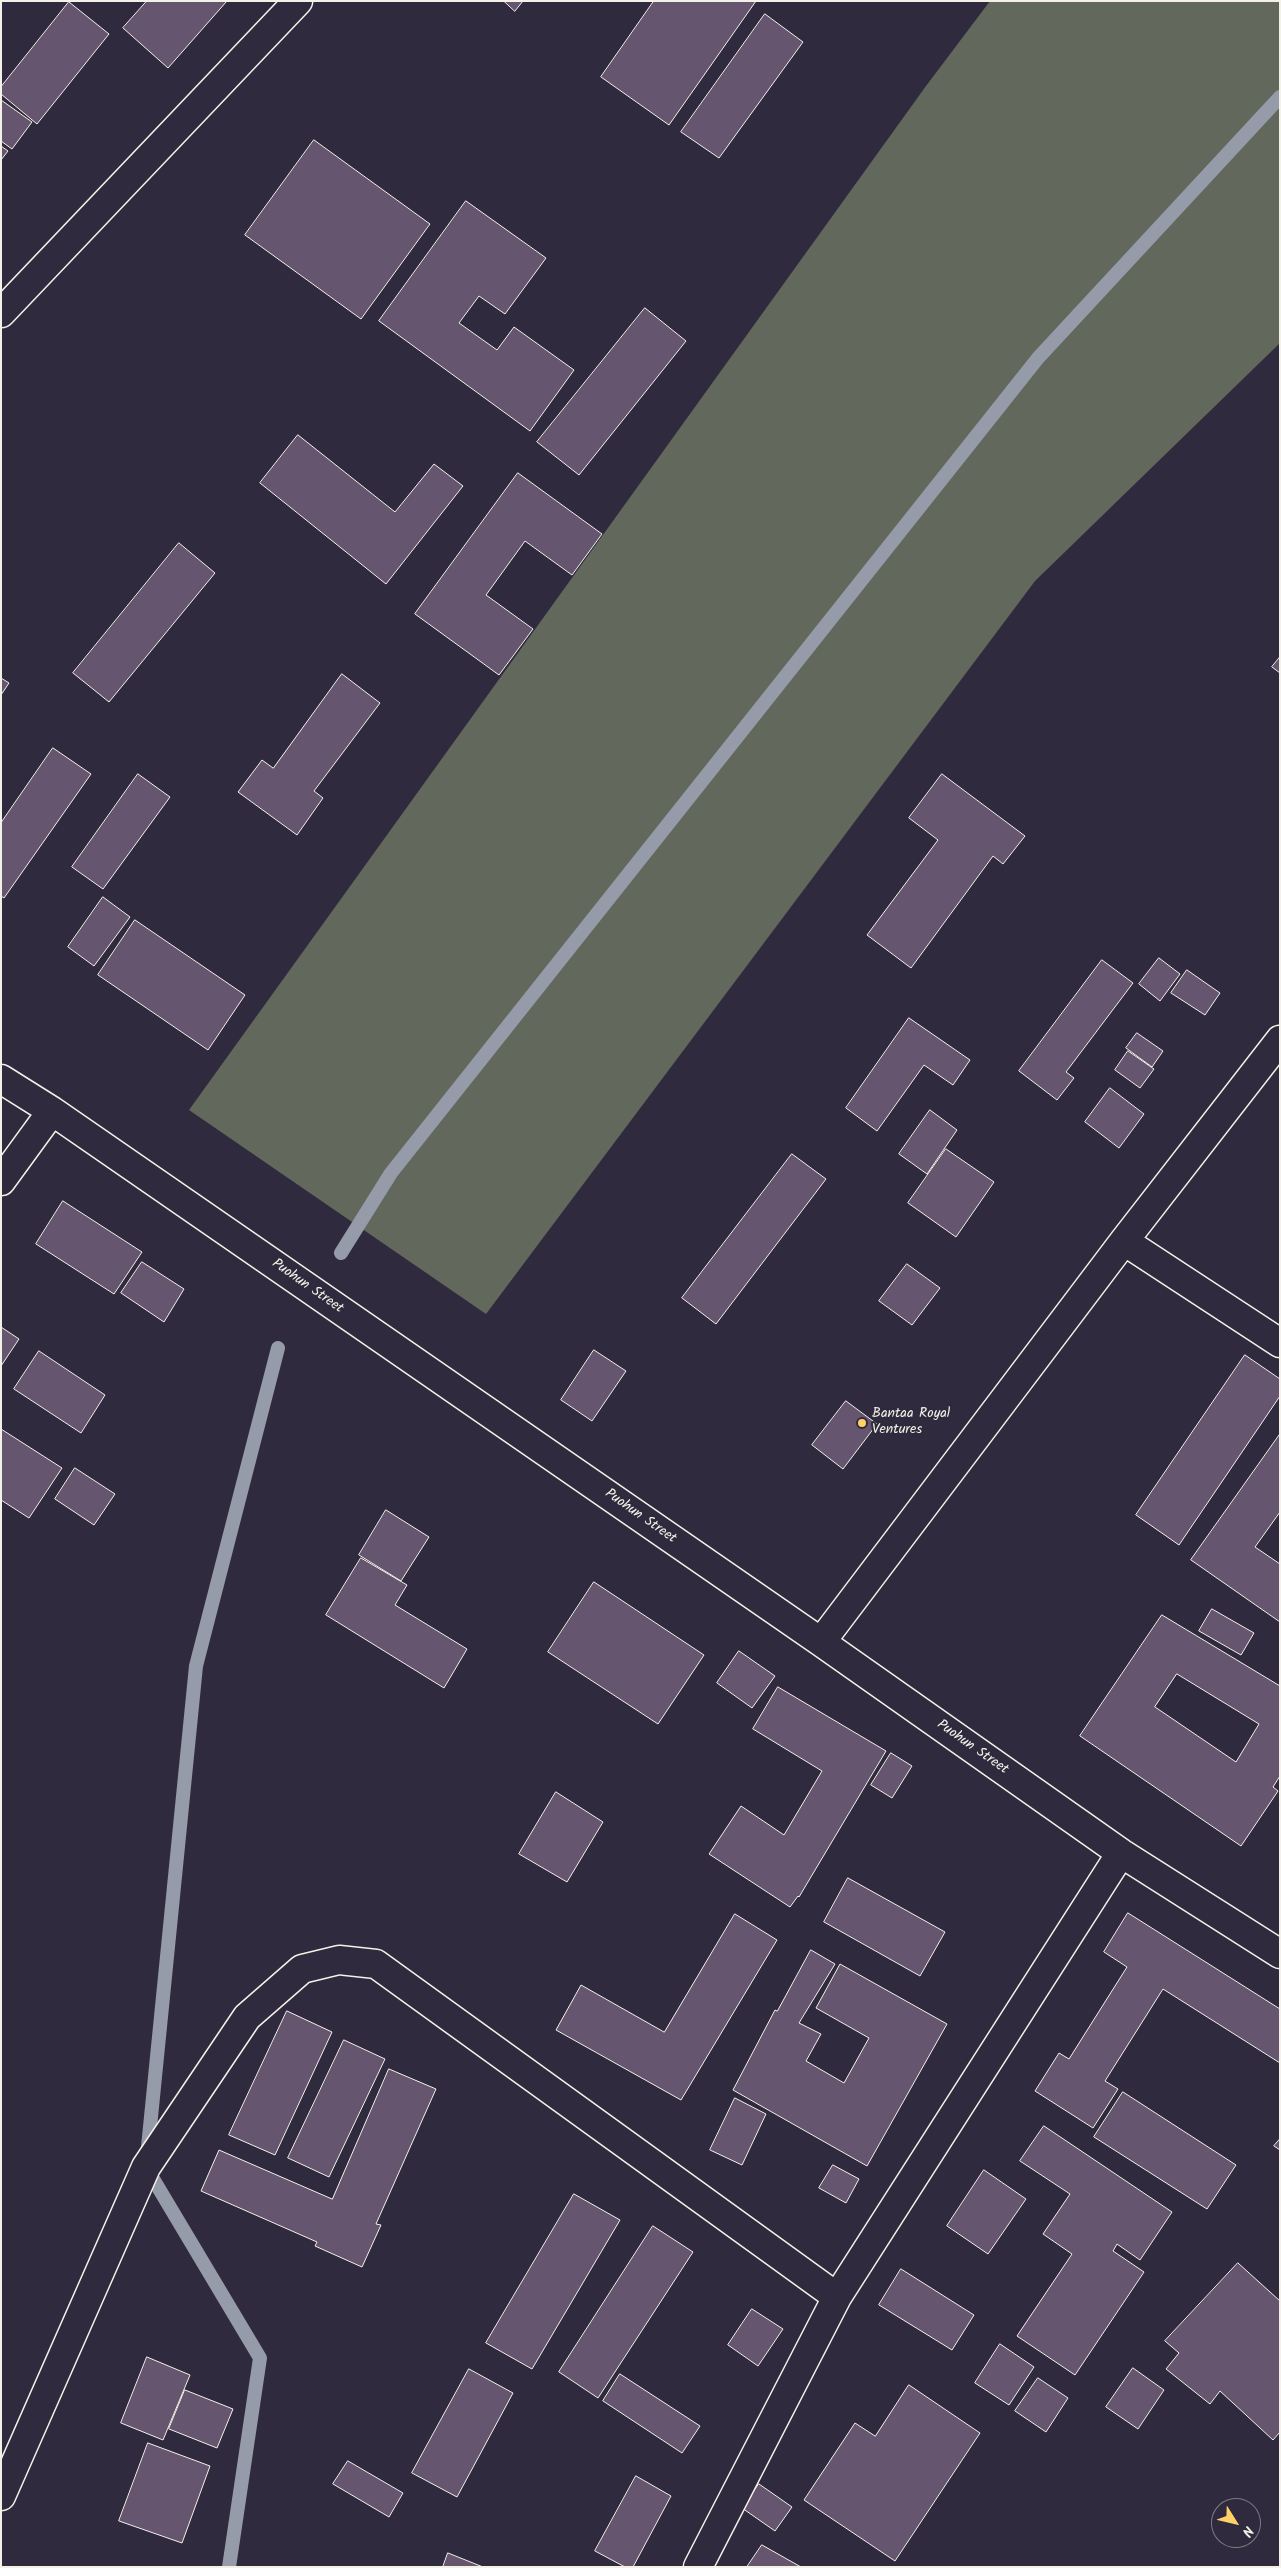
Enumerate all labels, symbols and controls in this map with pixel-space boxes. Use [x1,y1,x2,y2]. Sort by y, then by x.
street label: Puohun Street [268,1256,346,1318]
place label: Bantaa Royal Ventures [872,1407,950,1440]
marker: Bantaa Royal Ventures [856,1417,868,1429]
street label: Puohun Street [601,1486,679,1548]
street label: Puohun Street [933,1717,1011,1779]
north arrow [1211,2498,1261,2548]
text: N [1236,2521,1259,2541]

